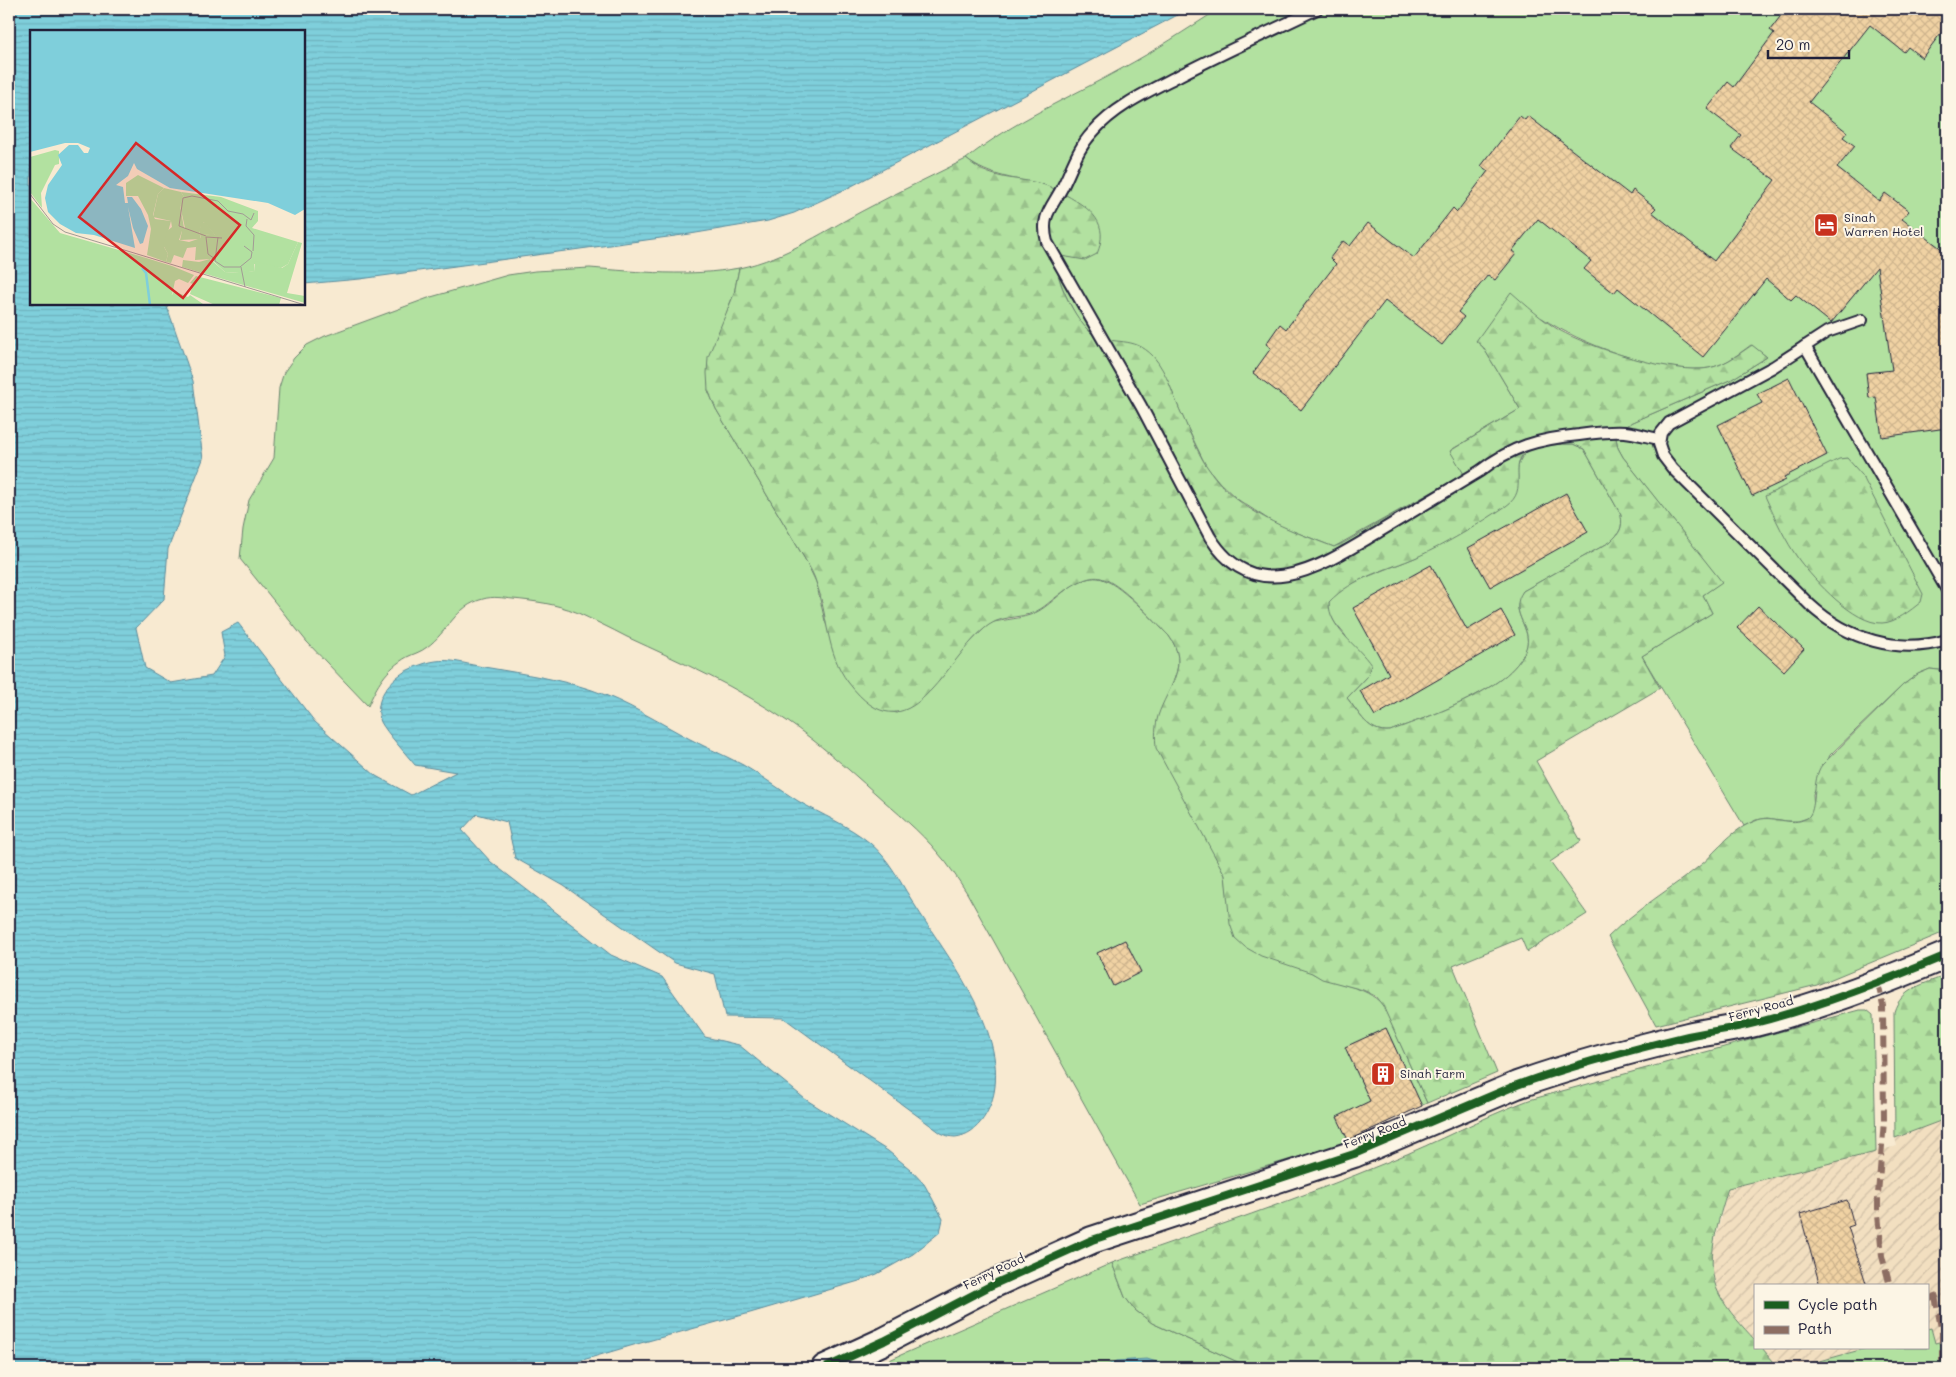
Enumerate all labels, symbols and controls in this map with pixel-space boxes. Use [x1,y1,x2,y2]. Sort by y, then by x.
scale bar [1768,28,1850,60]
inset map [30,30,305,305]
text: 20 m [1776,34,1810,54]
place label: Sinah Warren Hotel [1844,209,1923,239]
hotel icon: Sinah Warren Hotel [1813,212,1839,238]
street label: Ferry Road [1727,992,1795,1024]
building icon: Sinah Farm [1370,1061,1396,1087]
place label: Sinah Farm [1400,1065,1465,1081]
street label: Ferry Road [1341,1112,1409,1152]
street label: Ferry Road [960,1249,1027,1293]
legend [1754,1284,1928,1350]
text: Cycle path [1798,1294,1877,1314]
text: Path [1798,1318,1832,1338]

